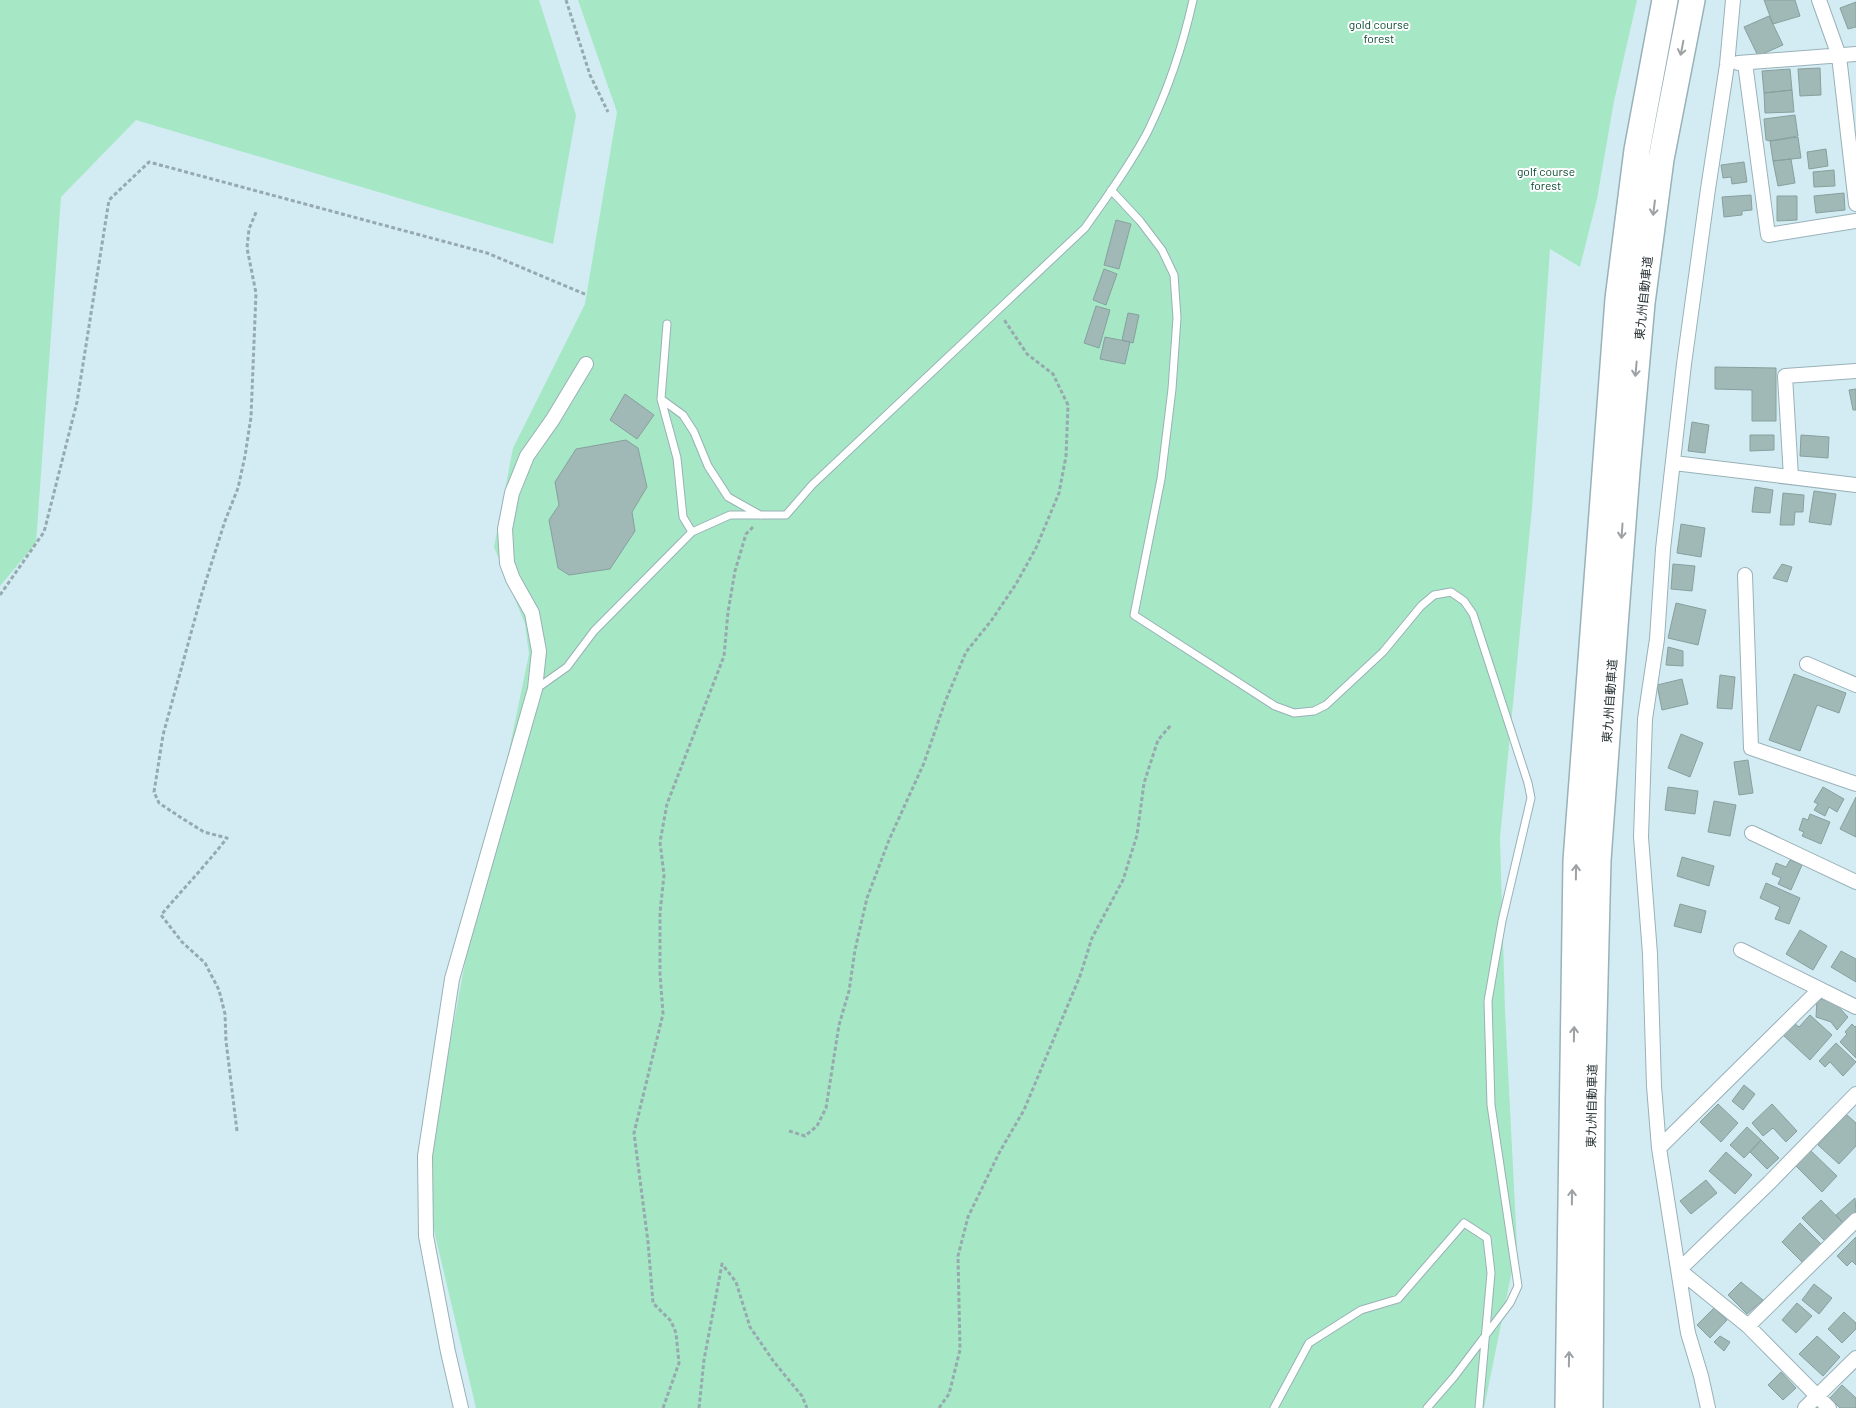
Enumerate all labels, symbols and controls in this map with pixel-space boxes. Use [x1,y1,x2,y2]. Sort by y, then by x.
park label: gold course forest [1349,17,1409,45]
one-way arrow [1677,39,1687,55]
park label: golf course forest [1517,164,1575,192]
one-way arrow [1649,200,1659,216]
street label: 東九州自動車道 [1632,255,1654,340]
one-way arrow [1631,361,1641,377]
one-way arrow [1617,523,1627,539]
street label: 東九州自動車道 [1599,659,1619,743]
one-way arrow [1571,864,1581,880]
one-way arrow [1569,1027,1579,1043]
street label: 東九州自動車道 [1583,1064,1599,1148]
one-way arrow [1567,1189,1577,1206]
one-way arrow [1564,1352,1574,1368]

